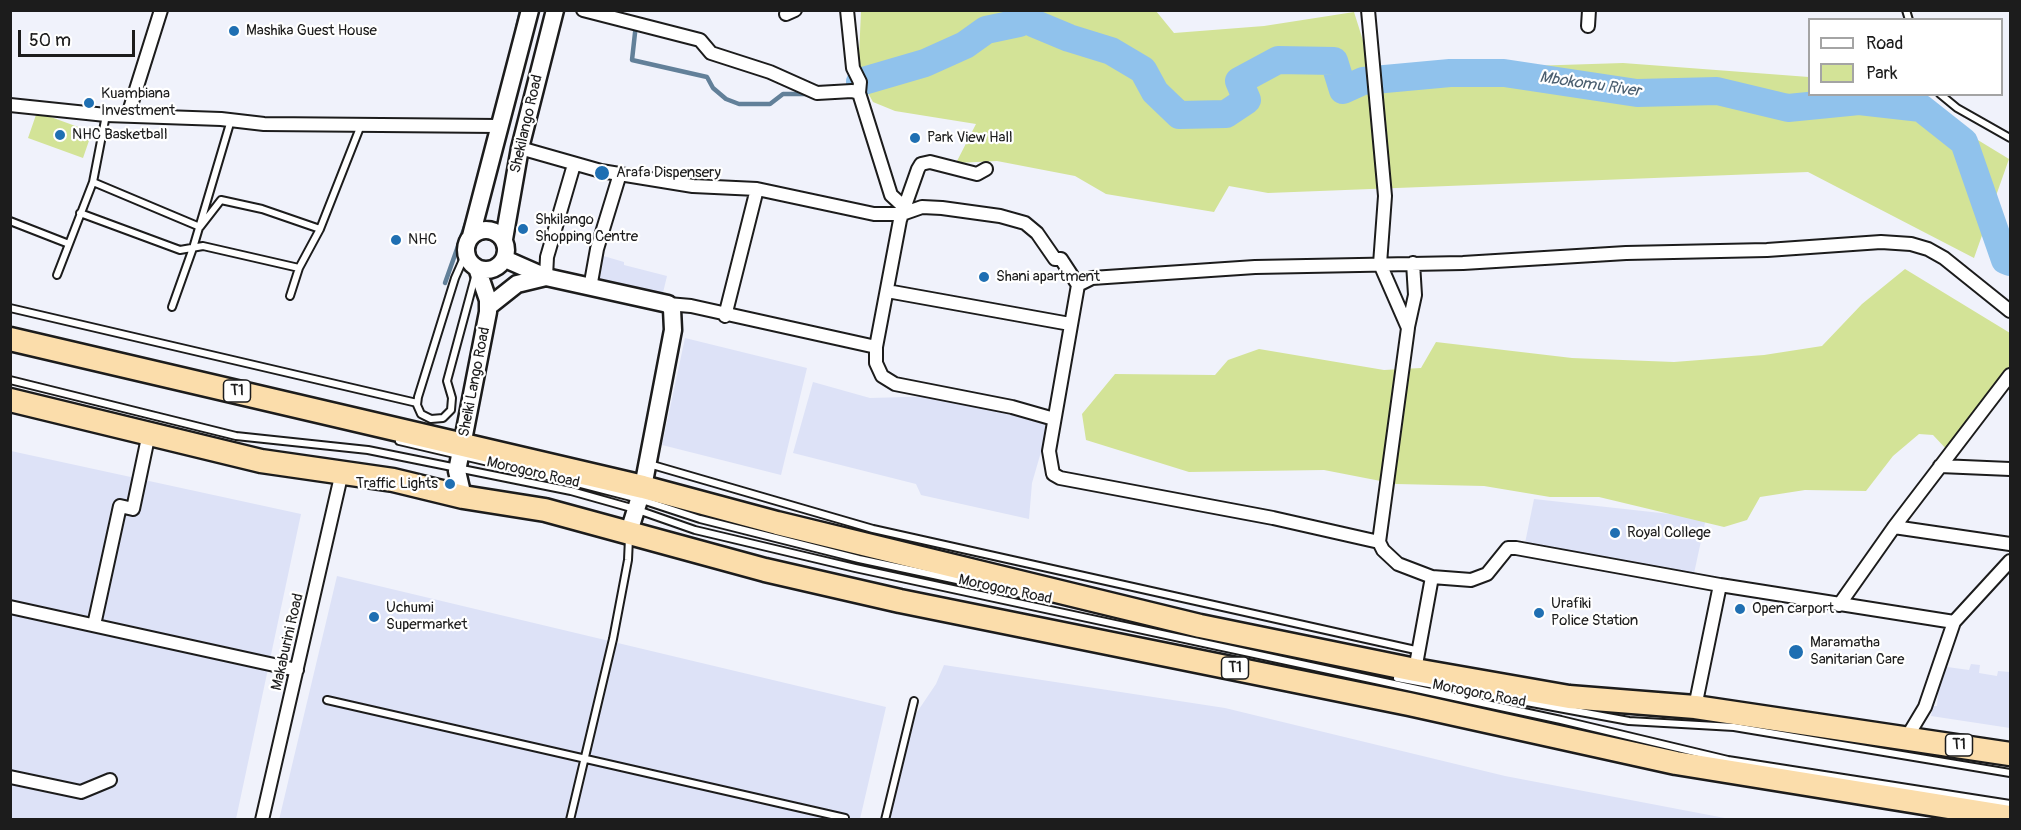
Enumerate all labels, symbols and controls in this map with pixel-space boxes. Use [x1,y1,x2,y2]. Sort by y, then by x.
scale bar [21,18,138,56]
legend [1808,18,2003,96]
place label: Mashika Guest House [246,22,377,40]
marker: Mashika Guest House [227,24,241,38]
text: 50 m [29,29,71,52]
text: Road [1866,32,1903,55]
text: Park [1866,62,1898,85]
water label: Mbokomu River [1538,68,1642,102]
street label: Shekilango Road [507,73,547,175]
place label: Kuambiana Investment [101,85,175,120]
marker: Kuambiana Investment [82,96,96,110]
place label: NHC Basketball [72,126,167,144]
marker: NHC Basketball [53,128,67,142]
place label: Park View Hall [927,129,1013,147]
marker: Park View Hall [908,131,922,145]
marker: Arafa Dispensery [593,164,611,182]
place label: Arafa Dispensery [616,164,721,182]
place label: Shkilango Shopping Centre [535,211,638,246]
marker: Shkilango Shopping Centre [516,222,530,236]
place label: NHC [408,231,437,249]
marker: NHC [389,233,403,247]
place label: Shani apartment [996,268,1100,286]
marker: Shani apartment [977,270,991,284]
street label: Sheiki Lango Road [456,326,494,438]
road number: T1 [224,380,250,402]
street label: Morogoro Road [485,454,581,492]
place label: Traffic Lights [356,475,438,493]
marker: Traffic Lights [443,477,457,491]
place label: Royal College [1627,524,1711,542]
marker: Royal College [1608,526,1622,540]
street label: Morogoro Road [957,571,1053,609]
street label: Makaburini Road [268,592,308,692]
place label: Urafiki Police Station [1551,595,1638,630]
place label: Uchumi Supermarket [386,599,467,634]
place label: Open carport [1752,600,1834,618]
marker: Open carport [1733,602,1747,616]
marker: Urafiki Police Station [1532,606,1546,620]
marker: Uchumi Supermarket [367,610,381,624]
place label: Maramatha Sanitarian Care [1810,634,1904,669]
marker: Maramatha Sanitarian Care [1787,643,1805,661]
road number: T1 [1222,657,1248,679]
street label: Morogoro Road [1431,676,1527,712]
road number: T1 [1946,734,1972,756]

